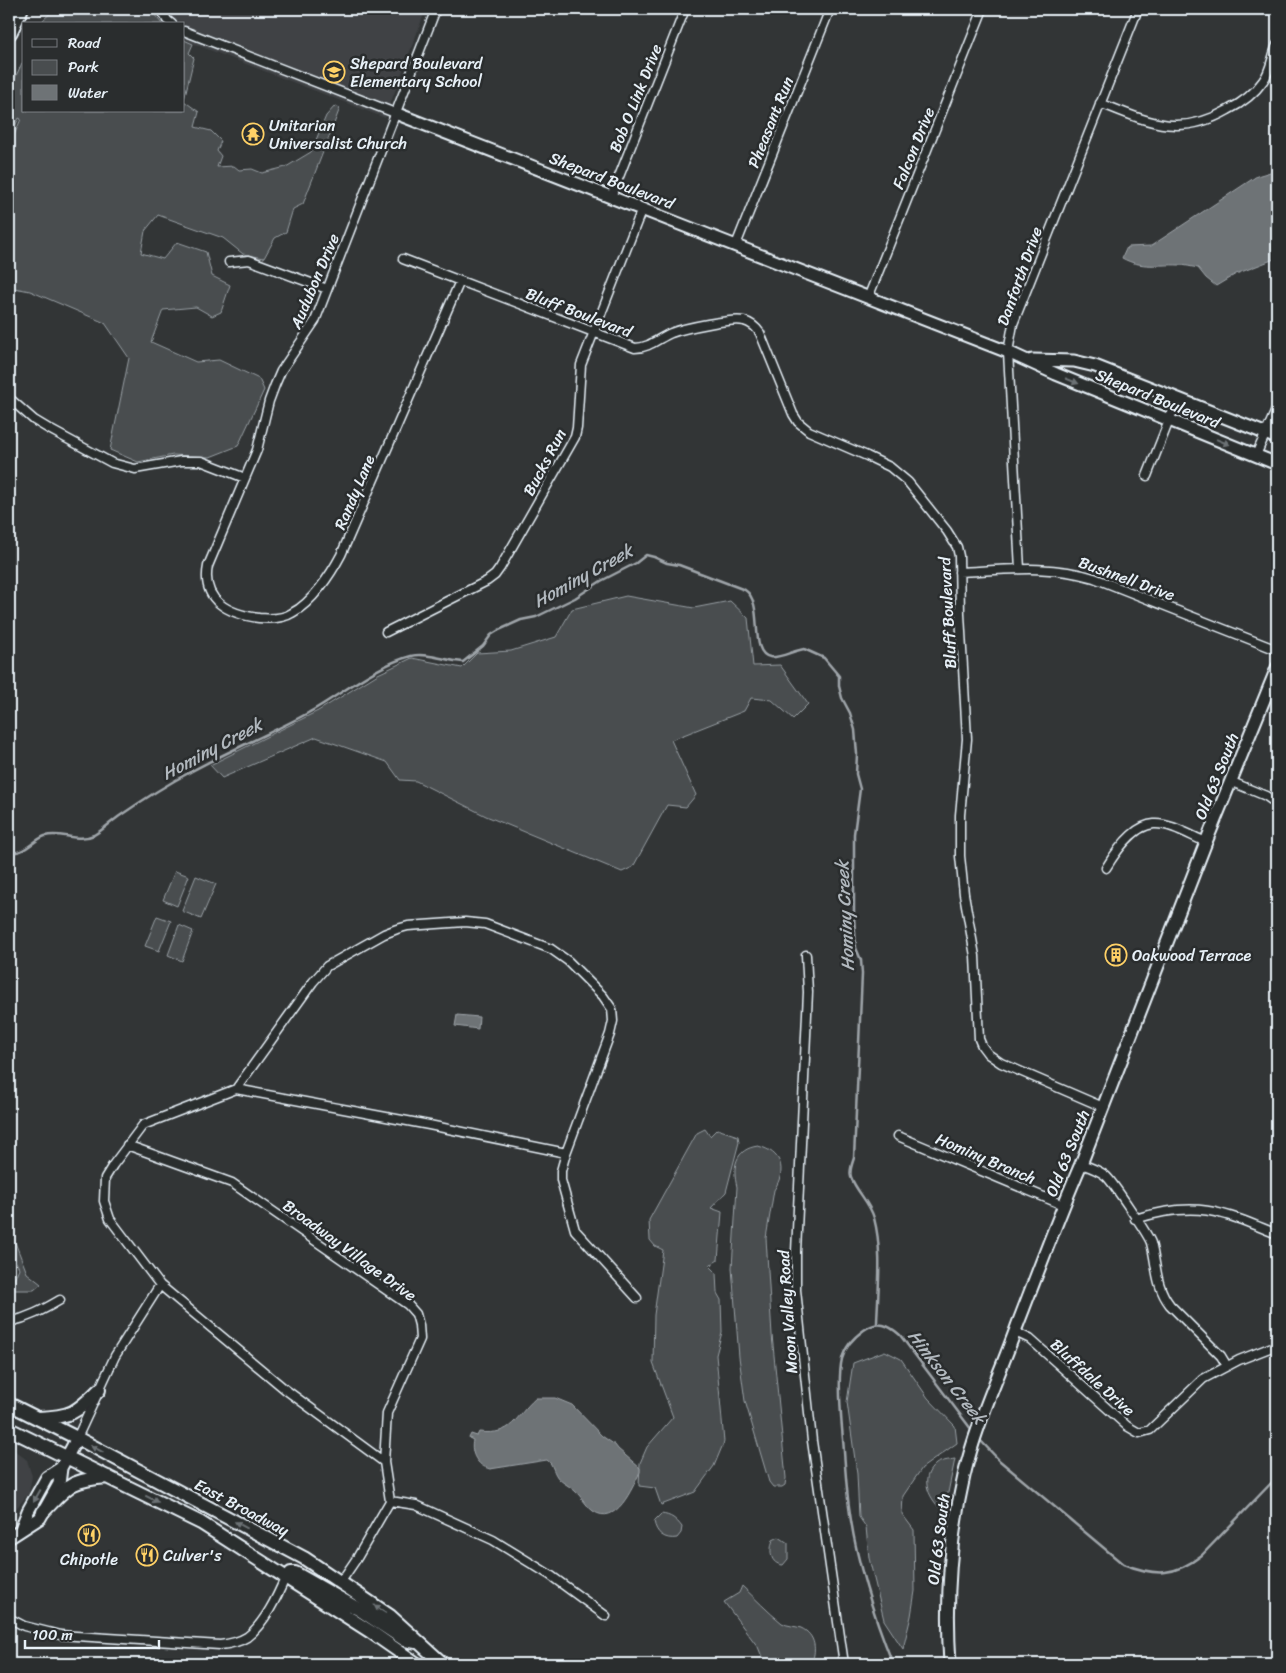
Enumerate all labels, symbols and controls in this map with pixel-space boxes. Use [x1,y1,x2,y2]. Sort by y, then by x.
legend [22,22,185,112]
text: Road [68,30,101,56]
street label: Bob O Link Drive [600,39,670,157]
place label: Shepard Boulevard Elementary School [350,49,484,96]
text: Park [68,54,99,80]
school or university icon: Shepard Boulevard Elementary School [322,60,346,84]
street label: Pheasant Run [739,72,802,172]
text: Water [68,80,108,106]
street label: Falcon Drive [884,103,943,194]
place label: Unitarian Universalist Church [269,111,407,158]
temple icon: Unitarian Universalist Church [241,122,265,146]
street label: Shepard Boulevard [545,143,680,218]
street label: Danforth Drive [988,223,1051,330]
street label: Audubon Drive [281,229,348,335]
street label: Bluff Boulevard [521,279,638,347]
street label: Shepard Boulevard [1091,360,1226,437]
one-way arrow [1065,377,1080,385]
street label: Bucks Run [515,423,575,501]
one-way arrow [1216,438,1231,446]
street label: Randy Lane [326,450,383,534]
water label: Hominy Creek [527,534,641,617]
street label: Bushnell Drive [1074,548,1179,609]
street label: Bluff Boulevard [930,555,965,670]
water label: Hominy Creek [156,708,270,789]
street label: Old 63 South [1186,728,1247,824]
water label: Hominy Creek [826,858,864,972]
place label: Oakwood Terrace [1132,941,1251,970]
building icon: Oakwood Terrace [1104,943,1128,967]
street label: Old 63 South [1037,1105,1098,1201]
street label: Hominy Branch [931,1124,1041,1193]
street label: Broadway Village Drive [276,1192,423,1309]
street label: Moon Valley Road [769,1248,806,1375]
water label: Hinkson Creek [899,1322,996,1433]
street label: Bluffdale Drive [1043,1331,1142,1424]
one-way arrow [90,1445,105,1453]
street label: East Broadway [189,1470,295,1545]
one-way arrow [33,1488,41,1503]
street label: Old 63 South [919,1492,958,1586]
one-way arrow [145,1495,159,1503]
one-way arrow [234,1521,248,1529]
restaurant icon: Chipotle [77,1523,101,1547]
place label: Culver's [163,1541,222,1570]
restaurant icon: Culver's [135,1543,159,1567]
place label: Chipotle [60,1545,118,1574]
one-way arrow [373,1604,386,1614]
scale bar [25,1618,159,1650]
text: 100 m [32,1622,73,1648]

